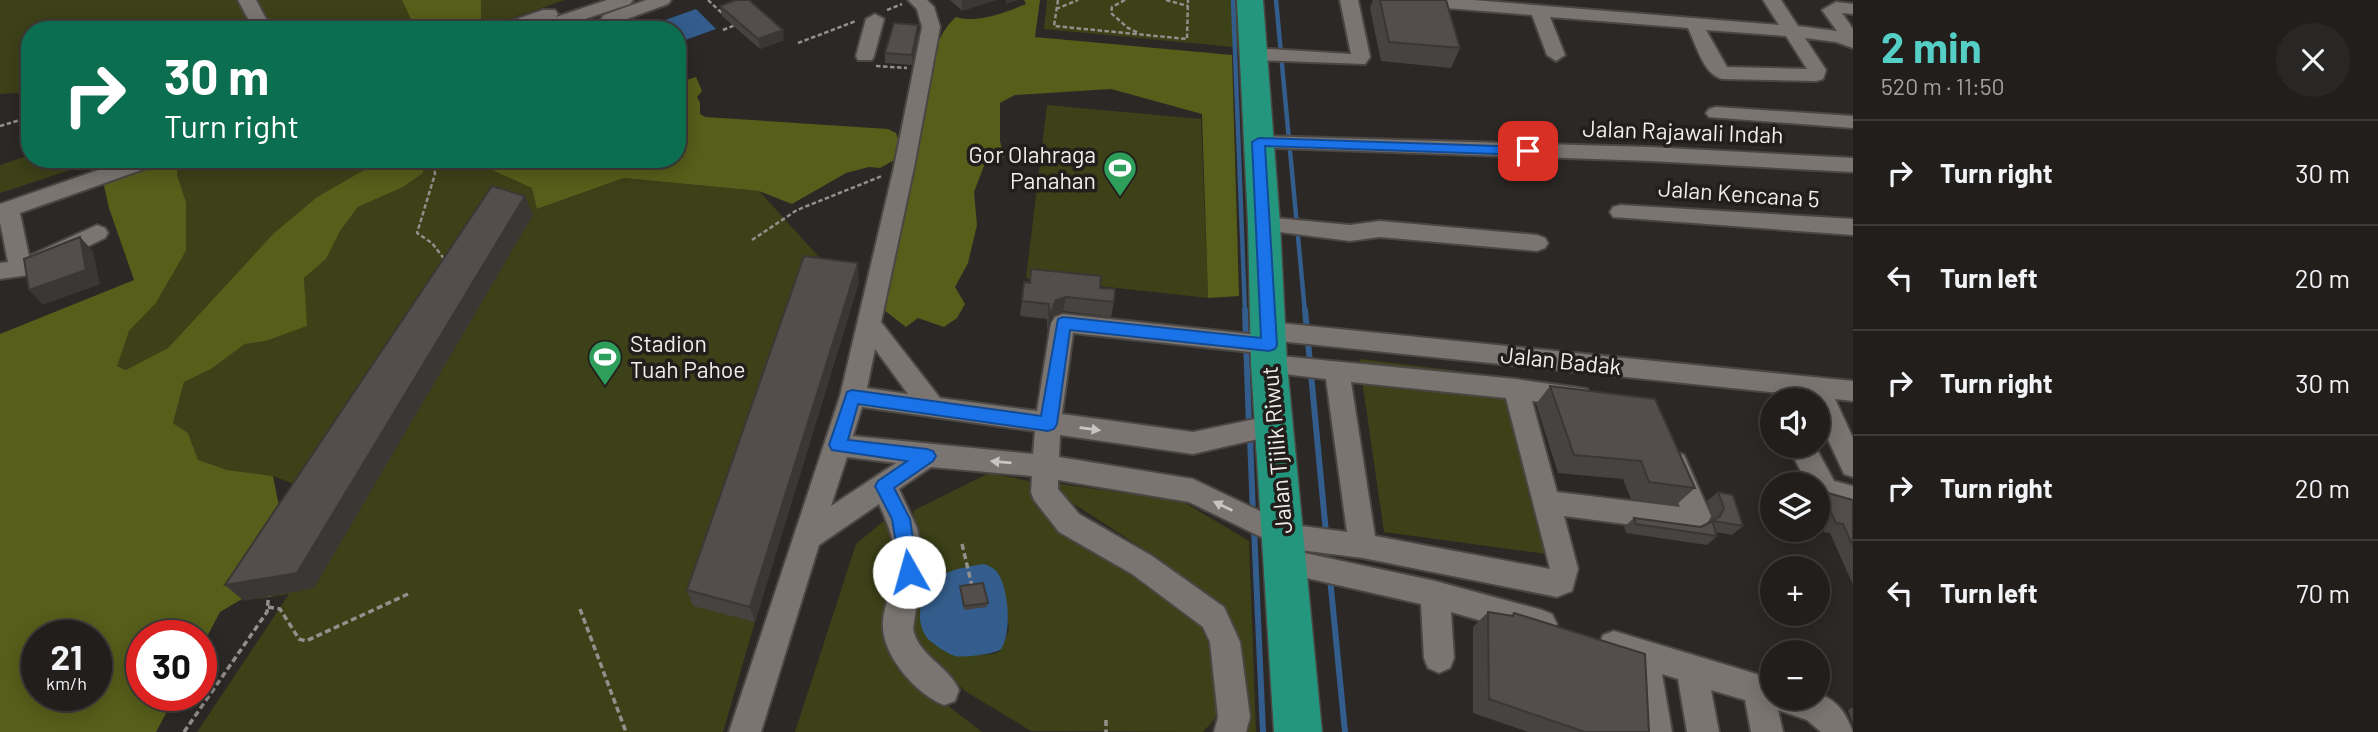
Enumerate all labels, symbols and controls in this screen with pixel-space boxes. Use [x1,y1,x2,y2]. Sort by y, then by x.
text: 2 min [1881,21,1982,71]
button: close [2276,23,2350,97]
text: 30 m [164,46,269,105]
icon: right [49,49,140,140]
text: 520 m · 11:50 [1881,72,2005,100]
text: Turn right [164,106,299,144]
street label: Jalan Rajawali Indah [1582,114,1784,148]
pin [1498,121,1558,181]
icon: arrive [1509,132,1547,170]
place label: Gor Olahraga Panahan [969,140,1096,194]
sports icon: Gor Olahraga Panahan [1101,149,1139,198]
icon: right [1881,154,1919,192]
text: Turn right [1940,157,2053,188]
text: 30 m [2295,157,2350,188]
street label: Jalan Kencana 5 [1658,173,1821,213]
icon: left [1881,259,1919,297]
text: Turn left [1940,262,2038,293]
text: 20 m [2295,262,2350,293]
place label: Stadion Tuah Pahoe [630,329,746,383]
sports icon: Stadion Tuah Pahoe [586,338,624,387]
street label: Jalan Badak [1500,340,1623,380]
icon: right [1881,364,1919,402]
street label: Jalan Tjilik Riwut [1255,365,1297,535]
text: Turn right [1940,367,2053,398]
text: 30 m [2295,367,2350,398]
map controls [1760,388,1830,710]
button: sound [1760,388,1830,458]
one-way arrow [1079,424,1101,435]
one-way arrow [990,456,1012,467]
icon: right [1881,469,1919,507]
button: layers [1760,472,1830,542]
text: Turn right [1940,472,2053,503]
text: 20 m [2295,472,2350,503]
one-way arrow [1213,500,1233,511]
position arrow [872,535,946,609]
button: + [1760,556,1830,626]
icon: left [1881,574,1919,612]
text: Turn left [1940,577,2038,608]
text: 70 m [2296,577,2350,608]
speed limit sign: 30 [126,620,217,711]
text: 21 [51,635,82,677]
button: − [1760,640,1830,710]
text: km/h [46,672,87,694]

